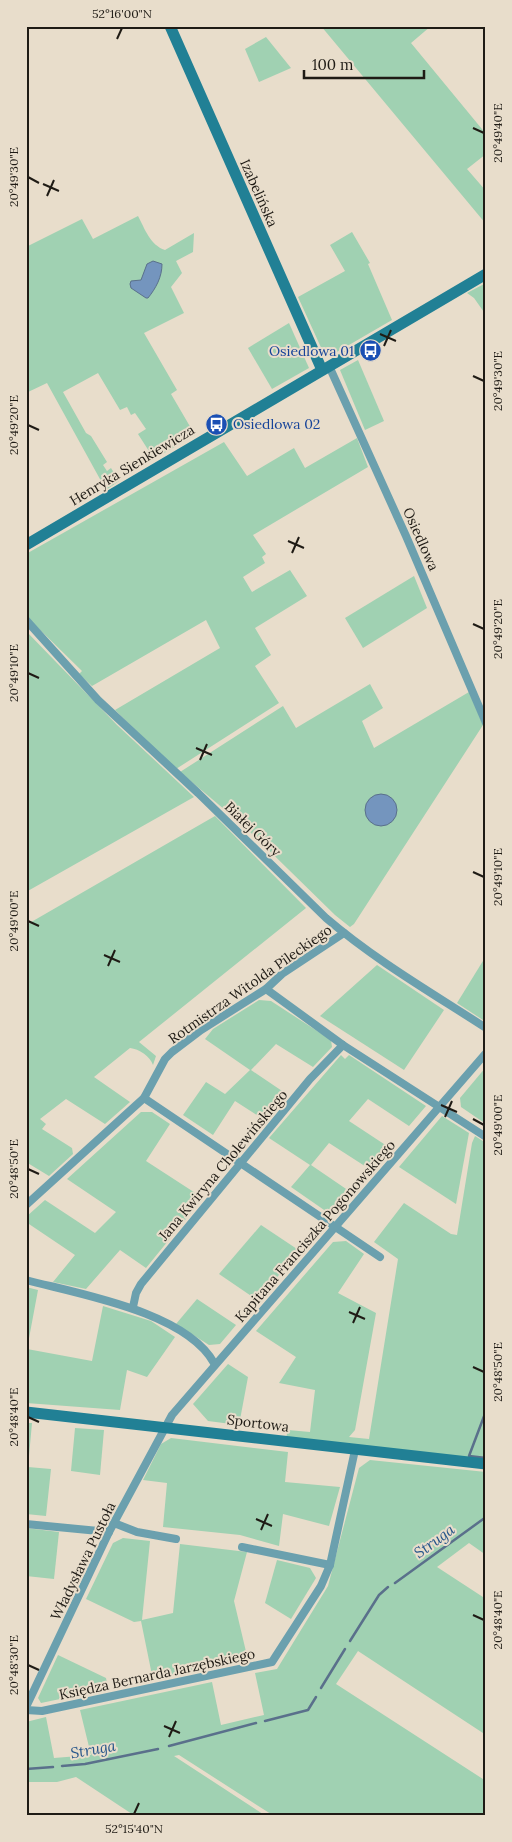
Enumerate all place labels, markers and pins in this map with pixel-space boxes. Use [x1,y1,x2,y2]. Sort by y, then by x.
bus stop icon: Osiedlowa 01 [358,339,382,363]
place label: Osiedlowa 01 [269,342,354,360]
bus stop icon: Osiedlowa 02 [205,412,229,436]
place label: Osiedlowa 02 [233,415,320,433]

